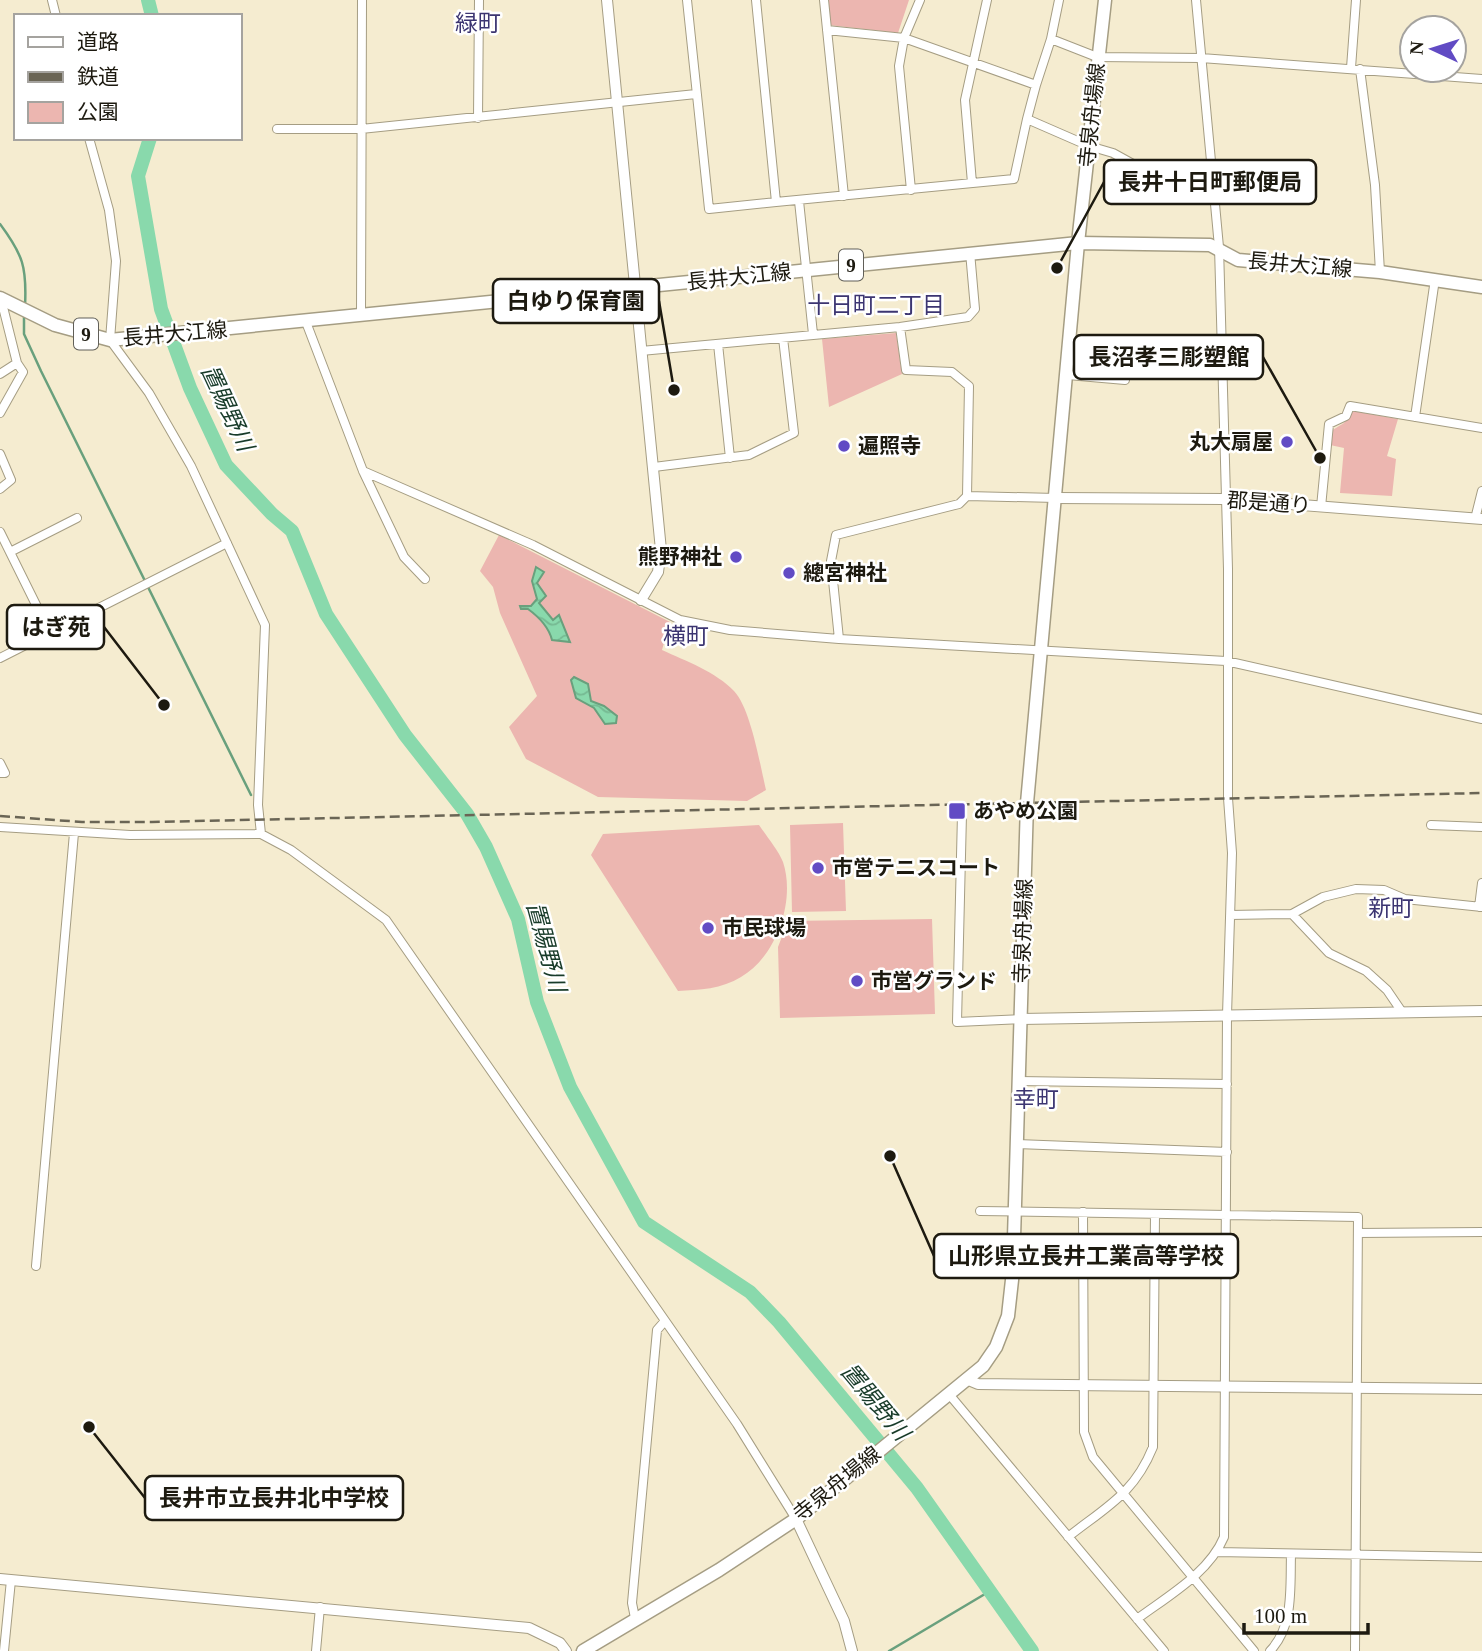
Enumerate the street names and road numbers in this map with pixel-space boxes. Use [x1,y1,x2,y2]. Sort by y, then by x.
street label: 寺泉舟場線 [1075,62,1109,168]
street label: 長井大江線 [1247,248,1353,282]
road number: 9 [839,249,863,280]
street label: 長井大江線 [686,260,792,294]
street label: 長井大江線 [122,317,228,351]
road number: 9 [74,318,98,350]
street label: 郡是通り [1226,488,1312,518]
street label: 寺泉舟場線 [1009,878,1037,984]
street label: 寺泉舟場線 [789,1442,885,1526]

